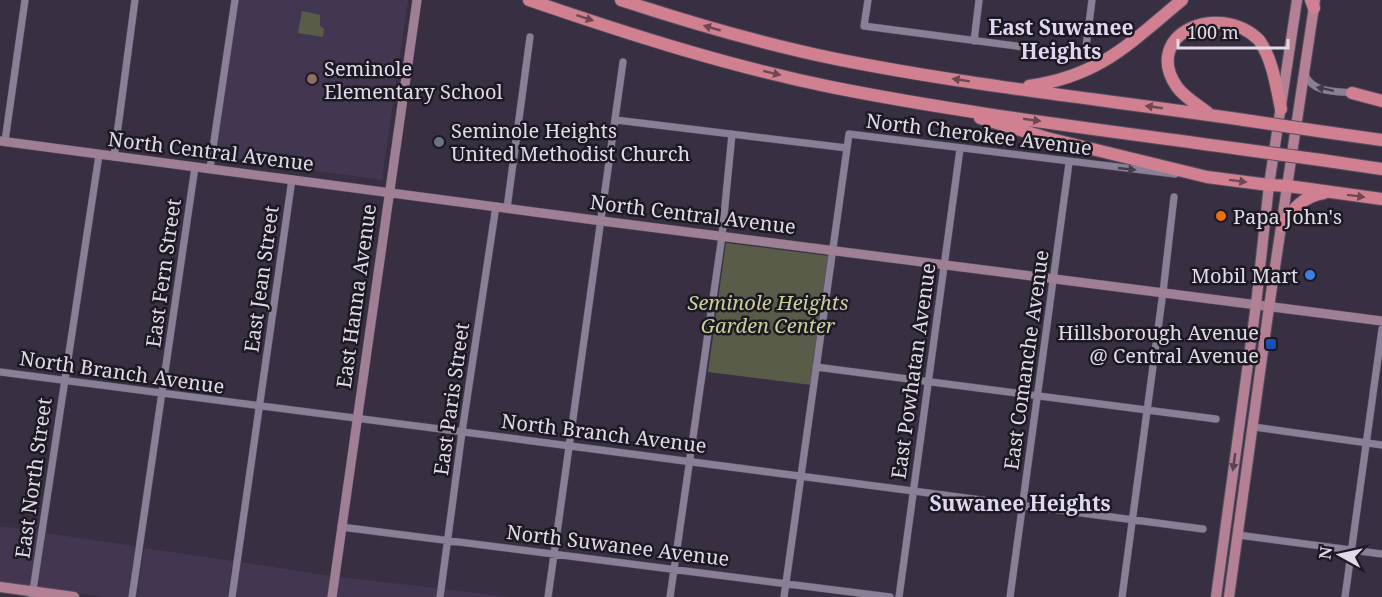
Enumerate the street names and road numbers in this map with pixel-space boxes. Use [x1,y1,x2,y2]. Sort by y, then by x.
street label: North Cherokee Avenue [865,107,1093,161]
street label: North Central Avenue [107,125,315,177]
street label: North Central Avenue [589,188,797,240]
street label: East Fern Street [139,197,187,349]
street label: East Hanna Avenue [330,202,382,390]
street label: East Jean Street [237,204,285,354]
street label: East Comanche Avenue [997,248,1055,472]
street label: East Powhatan Avenue [884,261,942,481]
street label: East Paris Street [427,321,475,477]
street label: North Branch Avenue [18,344,226,400]
street label: East North Street [8,396,58,560]
street label: North Branch Avenue [500,407,708,459]
street label: North Suwanee Avenue [505,518,731,572]

